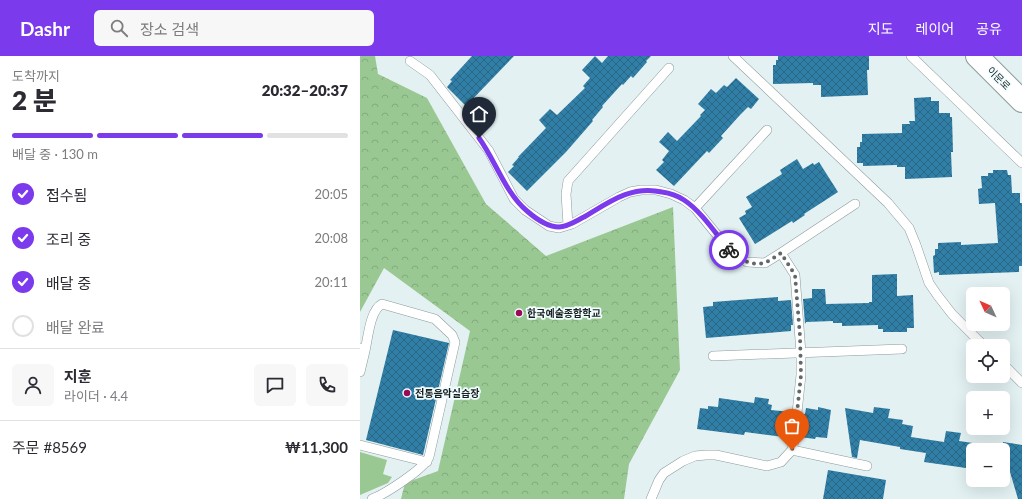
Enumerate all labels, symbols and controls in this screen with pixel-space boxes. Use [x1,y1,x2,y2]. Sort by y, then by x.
search box [94,10,374,46]
text: Dashr [20,17,70,40]
icon: search [108,17,130,39]
text: 장소 검색 [140,20,199,38]
text: 지도 [868,20,894,37]
text: 레이어 [916,20,954,37]
text: 공유 [976,20,1002,37]
street label: 이문로 [985,64,1013,92]
text: 도착까지 [12,68,60,84]
text: 20:32–20:37 [262,81,348,99]
text: 2 분 [12,84,57,116]
pin [462,97,496,138]
icon: home [468,103,490,125]
text: 배달 중 · 130 m [12,146,98,162]
icon: check [12,183,34,205]
text: 접수됨 [46,186,87,204]
text: 20:05 [315,186,348,202]
icon: check [12,227,34,249]
text: 조리 중 [46,230,91,248]
text: 20:08 [315,230,348,246]
courier [709,230,749,270]
icon: bike [718,239,740,261]
icon: check [12,271,34,293]
text: 배달 중 [46,274,91,292]
text: 20:11 [315,274,348,290]
north arrow [966,287,1010,331]
map controls [966,287,1010,487]
place label: 한국예술종합학교 [527,307,601,319]
marker: 한국예술종합학교 [514,308,524,318]
text: 배달 완료 [46,318,105,336]
button: locate [966,339,1010,383]
button: person [12,364,54,406]
button: chat [254,364,296,406]
button: phone [306,364,348,406]
text: 지훈 [64,367,92,385]
place label: 전통음악실습장 [415,387,479,399]
text: 라이더 · 4.4 [64,388,128,404]
marker: 전통음악실습장 [402,388,412,398]
button: + [966,391,1010,435]
pin [775,409,809,450]
icon: bag [781,415,803,437]
text: 주문 #8569 [12,438,87,456]
text: ₩11,300 [285,438,348,456]
button: − [966,443,1010,487]

